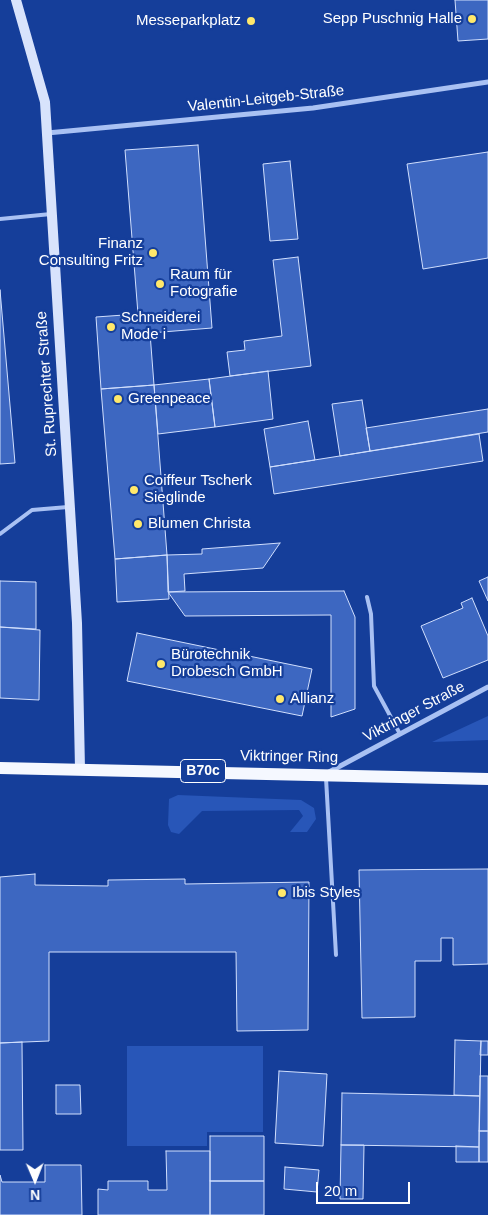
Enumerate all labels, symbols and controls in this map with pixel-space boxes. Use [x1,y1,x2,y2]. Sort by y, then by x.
place label: Sepp Puschnig Halle [323,10,462,28]
place label: Messeparkplatz [136,12,241,30]
marker: Sepp Puschnig Halle [466,13,478,25]
marker: Messeparkplatz [245,15,257,27]
street label: Valentin-Leitgeb-Straße [187,82,345,116]
place label: Finanz Consulting Fritz [39,235,143,270]
marker: Finanz Consulting Fritz [147,247,159,259]
place label: Raum für Fotografie [170,266,238,301]
marker: Raum für Fotografie [154,278,166,290]
place label: Schneiderei Mode i [121,309,200,344]
street label: St. Ruprechter Straße [33,311,61,457]
marker: Schneiderei Mode i [105,321,117,333]
place label: Greenpeace [128,390,211,408]
marker: Greenpeace [112,393,124,405]
place label: Coiffeur Tscherk Sieglinde [144,472,252,507]
marker: Coiffeur Tscherk Sieglinde [128,484,140,496]
place label: Blumen Christa [148,515,251,533]
marker: Blumen Christa [132,518,144,530]
place label: Bürotechnik Drobesch GmbH [171,646,283,681]
marker: Bürotechnik Drobesch GmbH [155,658,167,670]
street label: Viktringer Straße [360,678,468,746]
place label: Allianz [290,690,334,708]
marker: Allianz [274,693,286,705]
street label: Viktringer Ring [240,747,338,767]
road number: B70c [180,759,226,782]
place label: Ibis Styles [292,884,360,902]
marker: Ibis Styles [276,887,288,899]
north arrow [10,1155,60,1205]
scale bar [318,1172,412,1204]
text: 20 m [324,1182,357,1199]
text: N [30,1187,40,1203]

